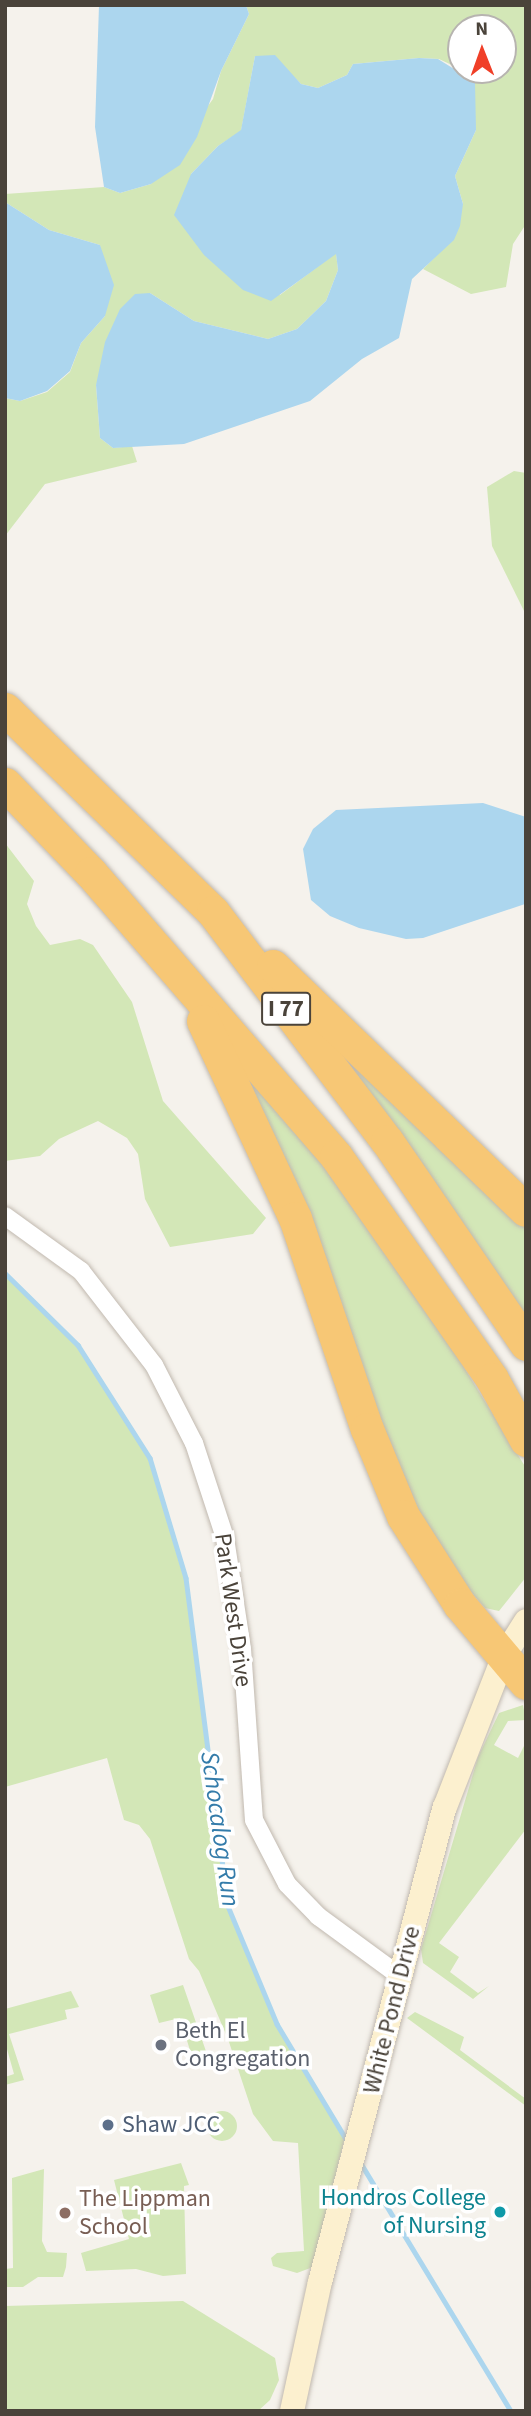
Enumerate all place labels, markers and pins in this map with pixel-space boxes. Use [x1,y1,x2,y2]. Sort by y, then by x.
place label: Beth El Congregation [175,2017,310,2073]
marker: Beth El Congregation [153,2037,169,2053]
place label: Shaw JCC [122,2111,220,2139]
marker: Shaw JCC [100,2117,116,2133]
place label: Hondros College of Nursing [321,2184,486,2240]
place label: The Lippman School [79,2185,211,2241]
marker: Hondros College of Nursing [492,2204,508,2220]
marker: The Lippman School [57,2205,73,2221]

